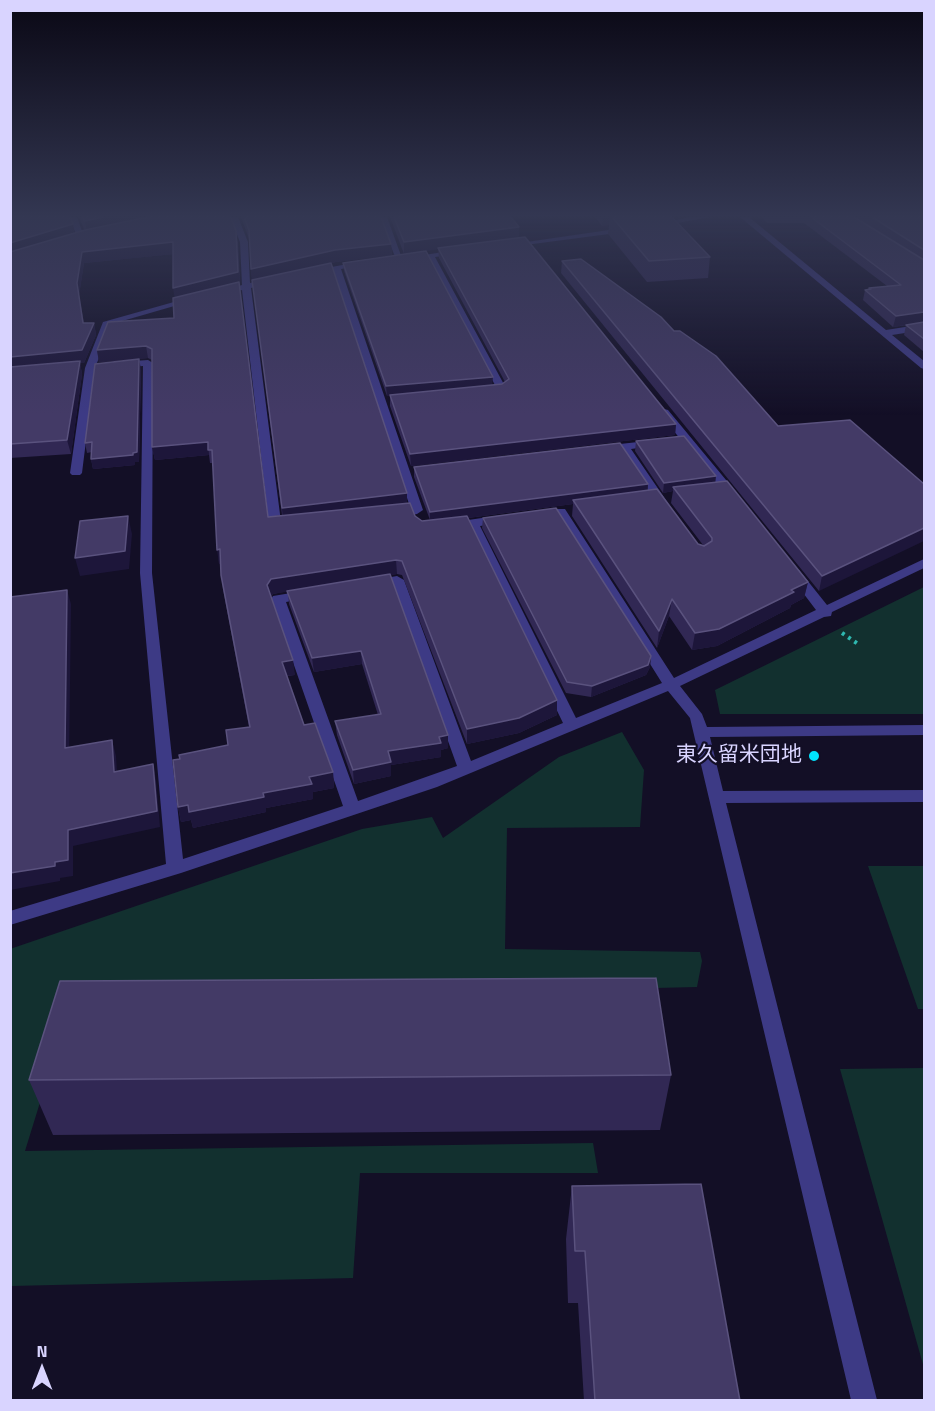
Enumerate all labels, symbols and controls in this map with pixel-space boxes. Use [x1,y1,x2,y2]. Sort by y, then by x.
place label: 東久留米団地 [676,743,802,769]
marker: 東久留米団地 [807,749,821,763]
north arrow [12,1339,72,1399]
text: N [36,1339,48,1363]

